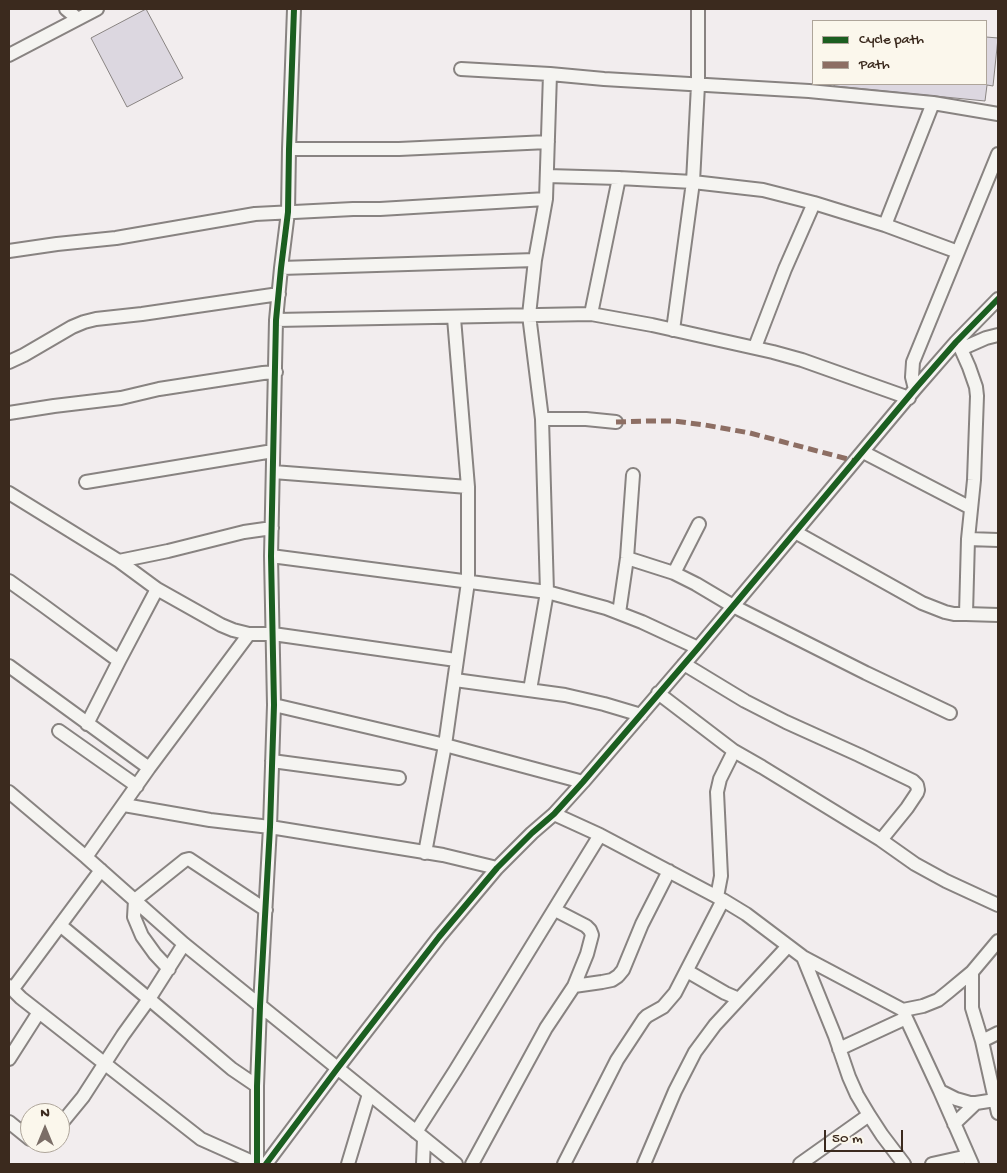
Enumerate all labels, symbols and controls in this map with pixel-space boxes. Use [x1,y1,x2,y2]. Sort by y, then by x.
legend [812,20,987,85]
text: Cycle path [859,31,924,49]
text: Path [859,56,890,74]
north arrow [20,1103,70,1153]
text: N [40,1105,50,1122]
scale bar [827,1120,906,1152]
text: 50 m [832,1130,863,1148]

